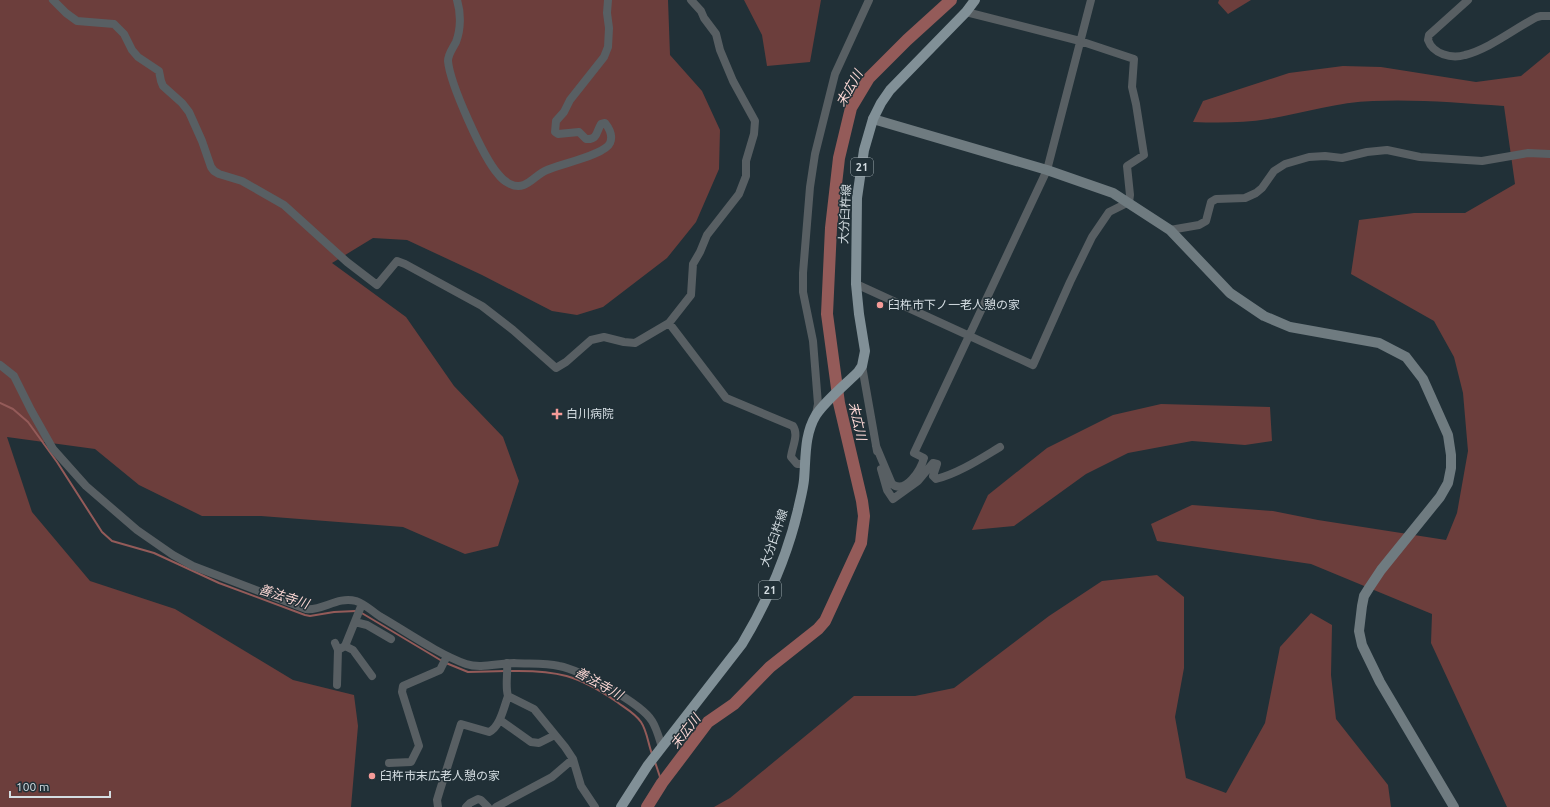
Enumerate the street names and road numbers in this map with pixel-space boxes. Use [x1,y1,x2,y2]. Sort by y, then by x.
road number: 21 [851,158,873,176]
street label: 大分臼杵線 [836,184,853,244]
street label: 大分臼杵線 [758,507,789,568]
road number: 21 [759,581,781,599]

